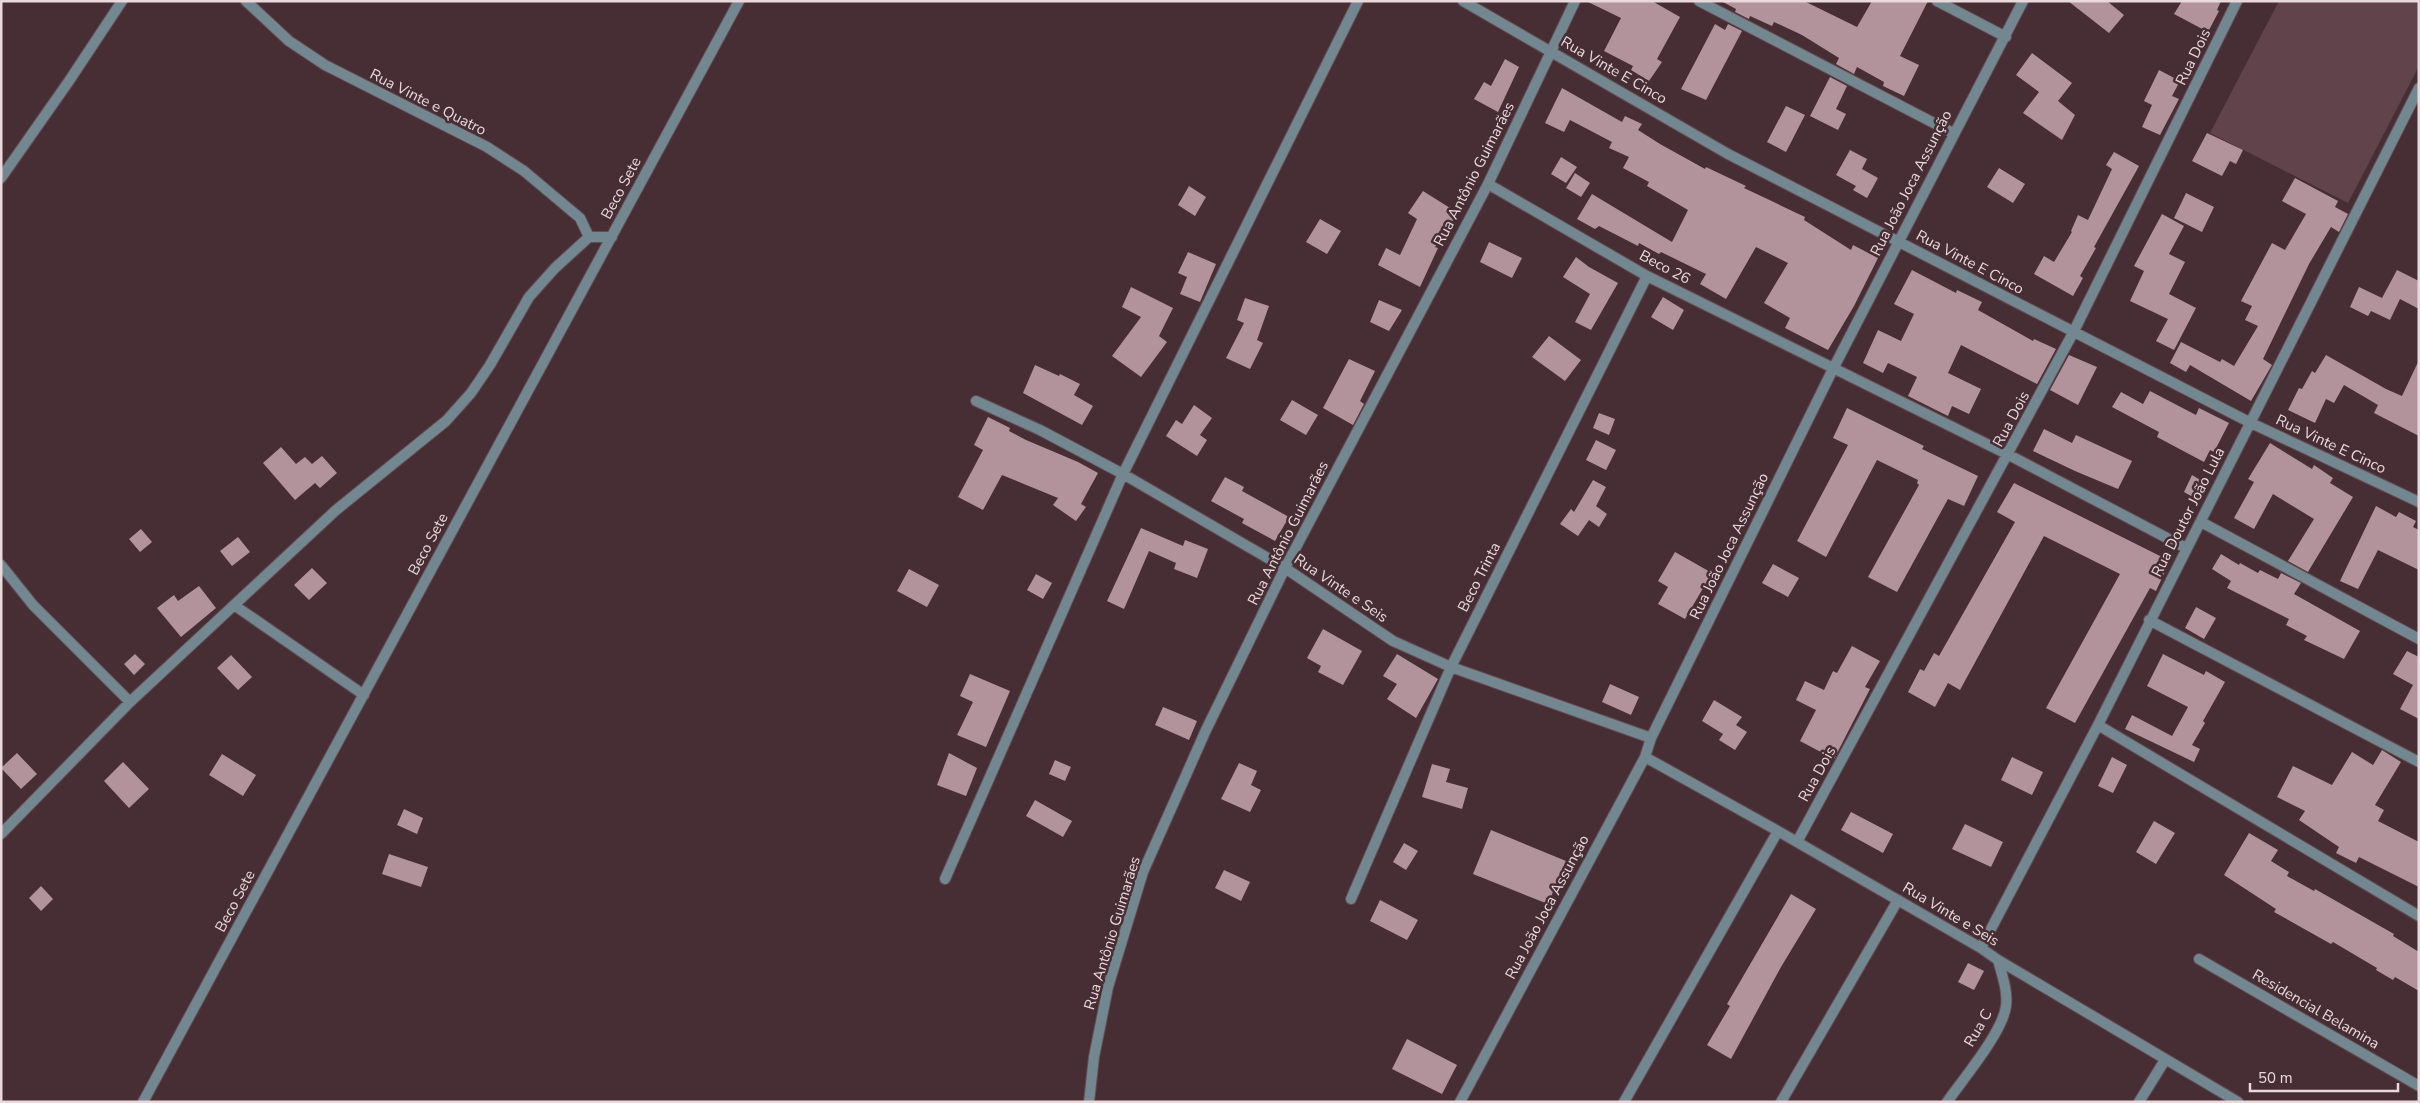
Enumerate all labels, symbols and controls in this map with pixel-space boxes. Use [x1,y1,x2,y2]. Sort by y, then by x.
street label: Rua Dois [2171,25,2215,89]
street label: Rua Vinte E Cinco [1557,31,1671,109]
street label: Rua Vinte e Quatro [366,64,490,140]
street label: Rua Antônio Guimarães [1429,98,1519,250]
street label: Rua João Joca Assunção [1866,107,1956,259]
street label: Beco Sete [596,154,646,222]
street label: Rua Vinte E Cinco [1913,225,2027,299]
street label: Beco 26 [1636,245,1694,289]
street label: Rua Dois [1988,388,2034,450]
street label: Rua Vinte E Cinco [2273,410,2389,478]
street label: Rua Doutor João Lula [2147,444,2229,580]
street label: Rua Antônio Guimarães [1243,457,1333,609]
street label: Rua João Joca Assunção [1685,469,1773,623]
street label: Beco Sete [403,510,453,578]
street label: Beco Trinta [1453,539,1505,615]
street label: Rua Vinte e Seis [1290,549,1392,627]
street label: Rua Dois [1794,743,1840,805]
street label: Rua João Joca Assunção [1500,831,1594,983]
street label: Rua Antônio Guimarães [1079,854,1145,1012]
street label: Beco Sete [210,867,260,935]
street label: Rua Vinte e Seis [1899,877,2003,951]
street label: Residencial Belamina [2249,964,2383,1054]
street label: Rua C [1959,1006,1997,1050]
scale bar [2250,1060,2398,1092]
text: 50 m [2258,1068,2293,1088]

